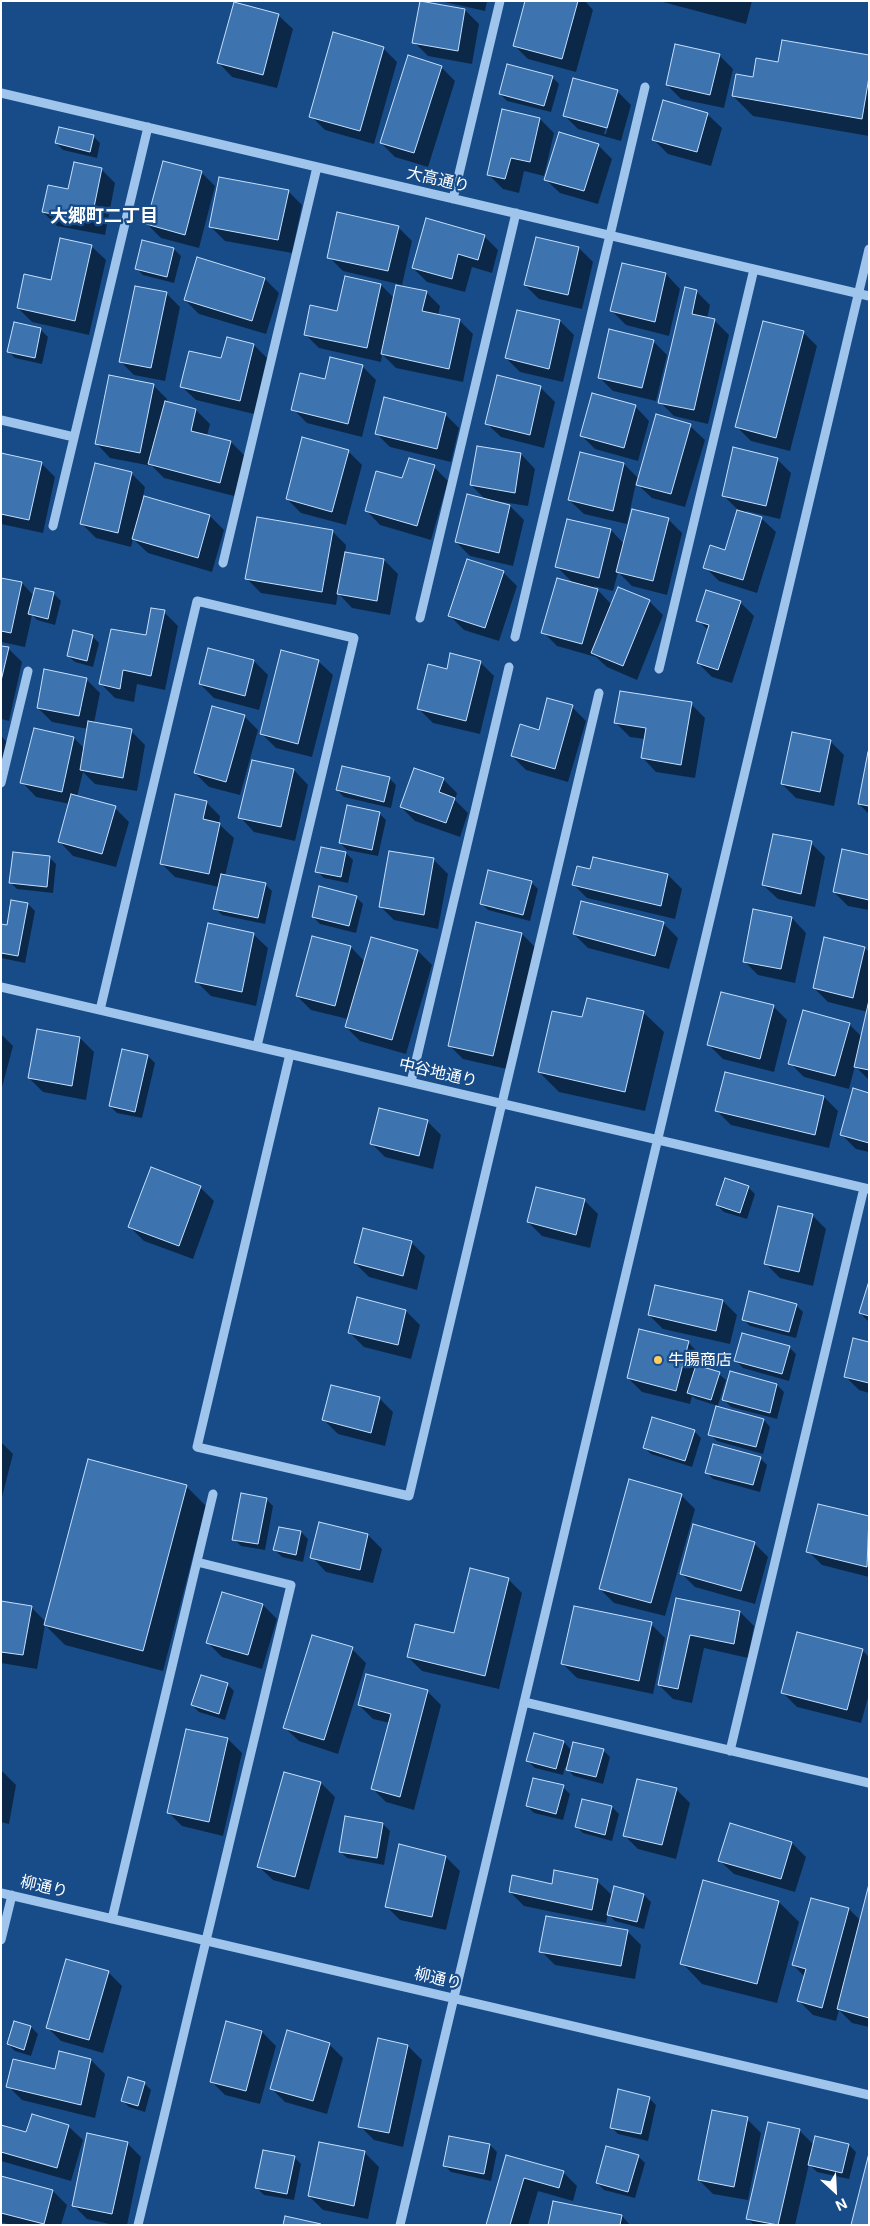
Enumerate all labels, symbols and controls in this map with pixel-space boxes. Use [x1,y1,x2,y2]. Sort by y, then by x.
street label: 大高通り [405,163,471,197]
district label: 大郷町二丁目 [50,206,158,228]
street label: 中谷地通り [397,1055,479,1091]
place label: 牛腸商店 [668,1350,732,1370]
marker: 牛腸商店 [652,1354,664,1366]
street label: 柳通り [18,1872,70,1902]
street label: 柳通り [412,1964,464,1994]
north arrow [810,2166,860,2216]
text: N [833,2195,850,2215]

